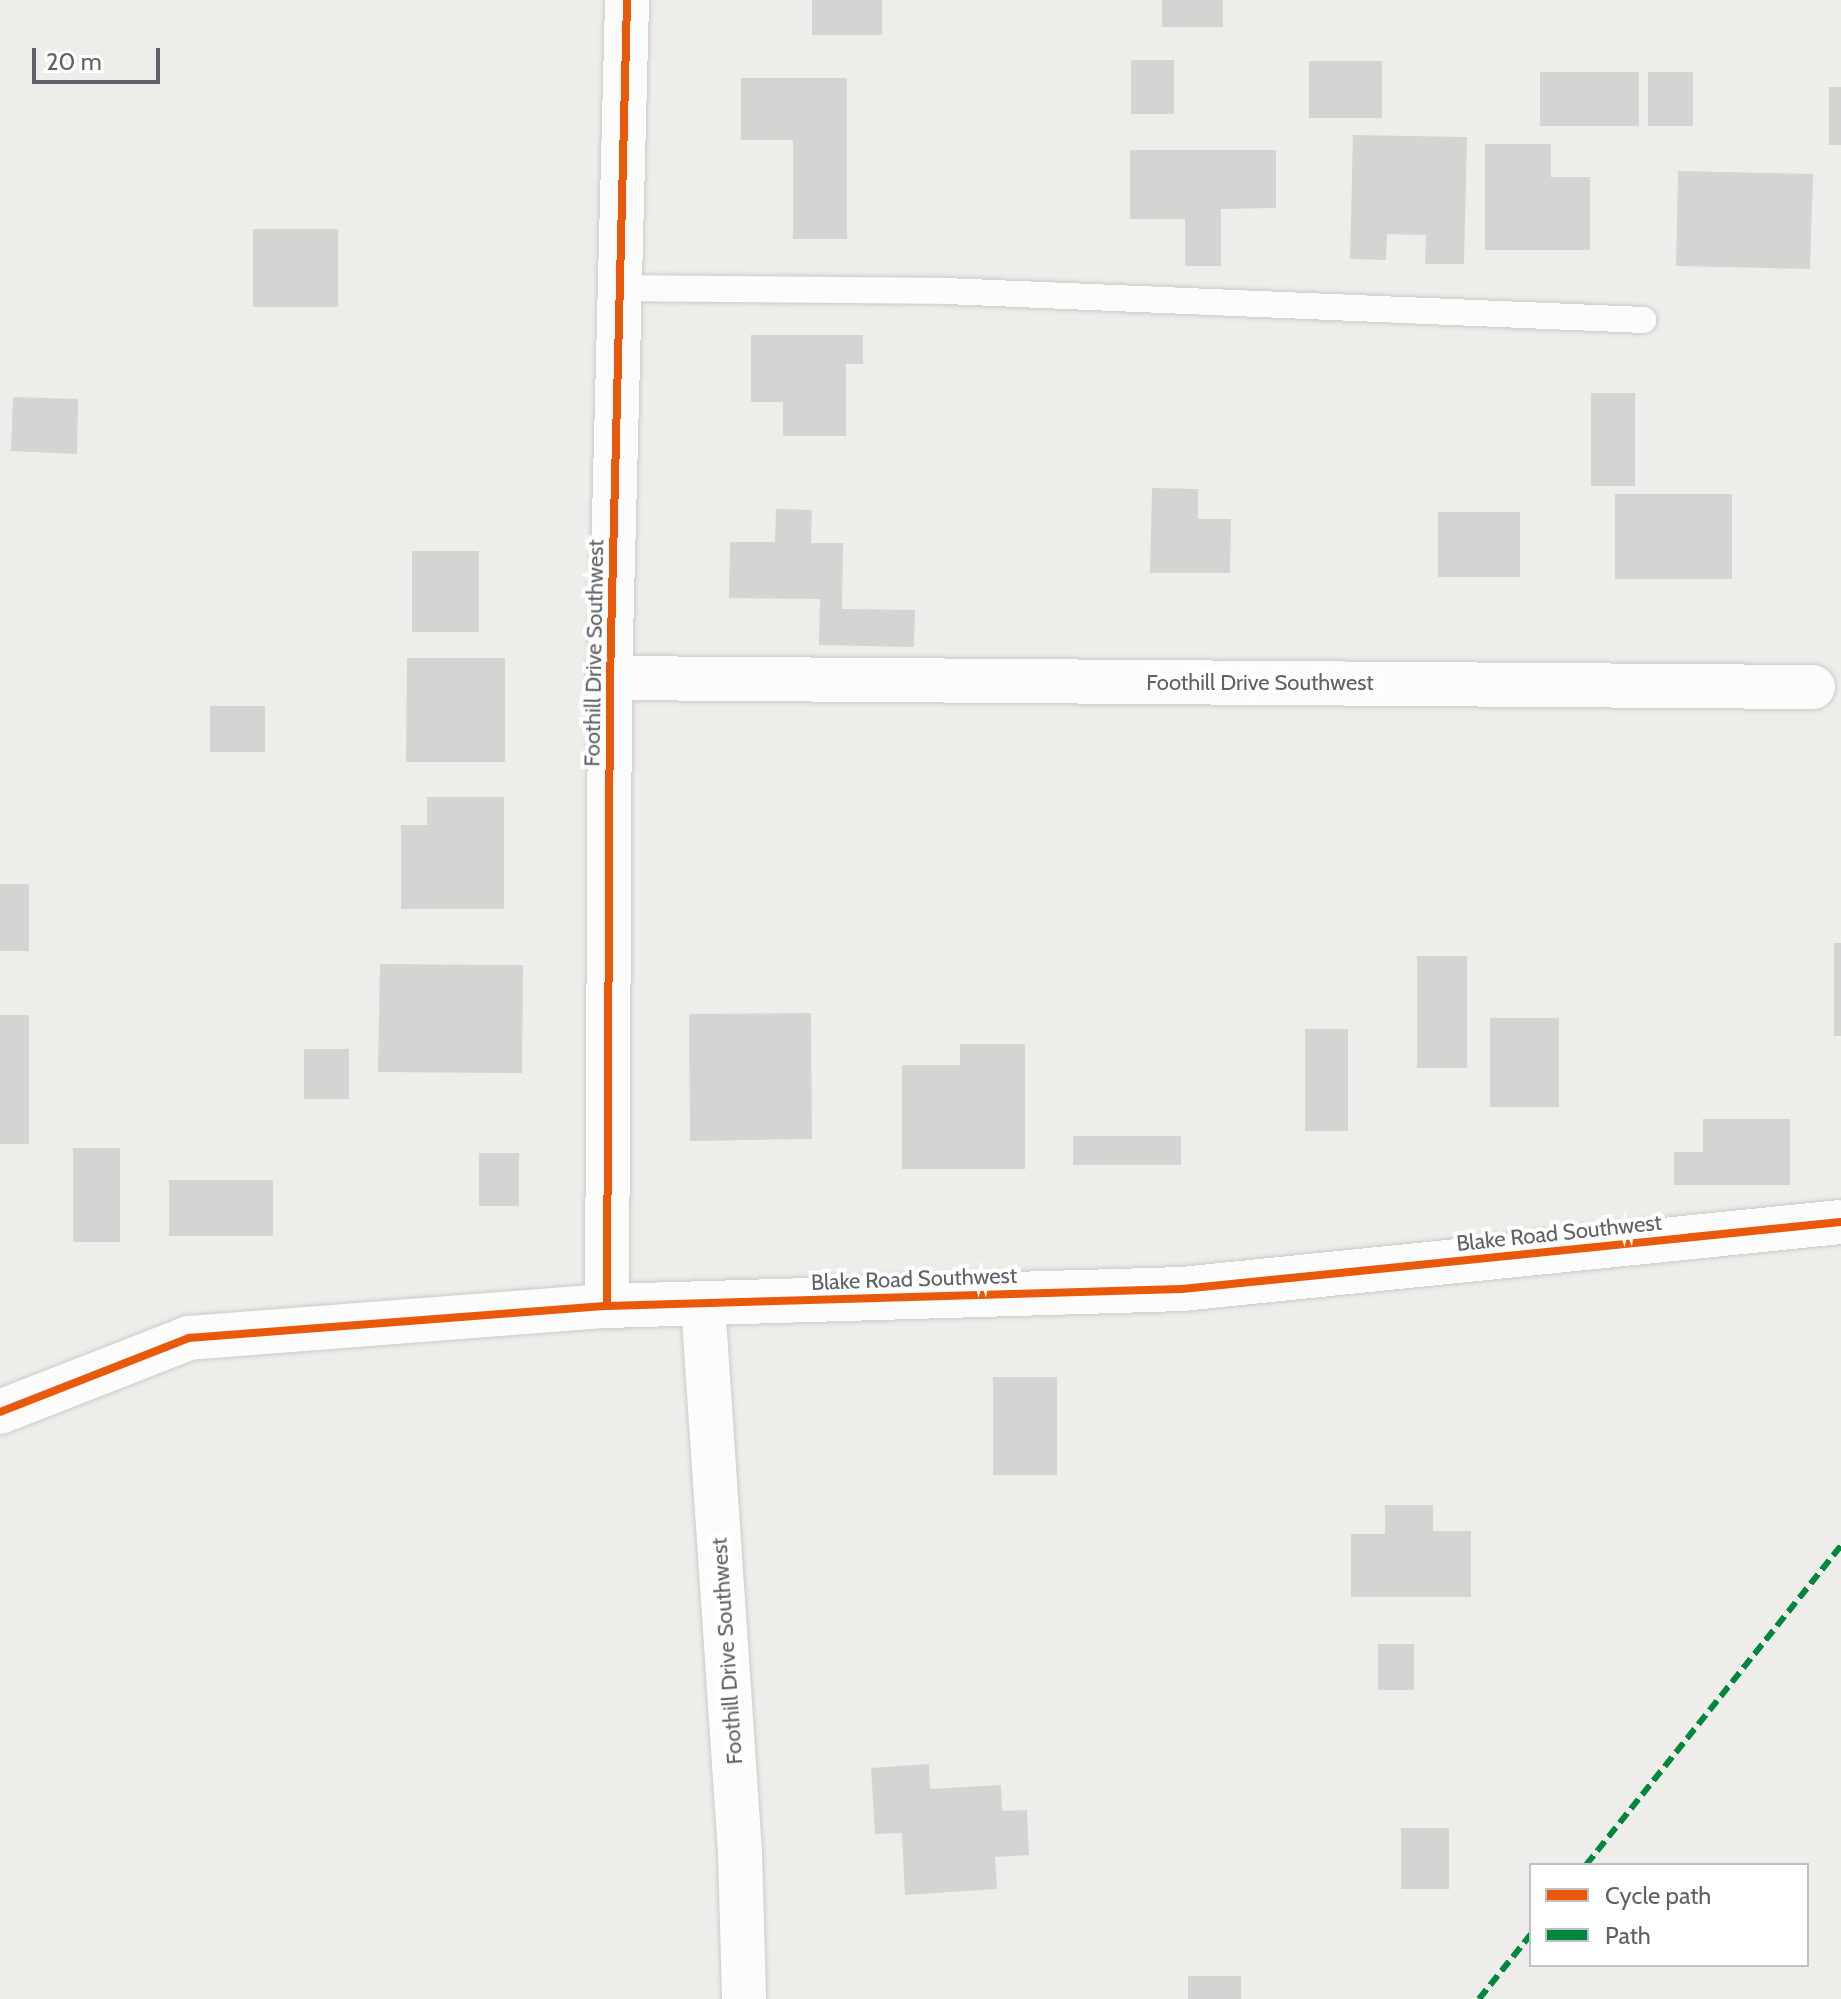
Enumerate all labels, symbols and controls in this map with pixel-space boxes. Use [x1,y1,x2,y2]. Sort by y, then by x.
scale bar [36,32,164,82]
text: 20 m [46,47,102,76]
street label: Foothill Drive Southwest [579,539,609,767]
street label: Foothill Drive Southwest [1146,670,1374,696]
street label: Blake Road Southwest [1455,1209,1663,1257]
street label: Blake Road Southwest [810,1262,1018,1296]
street label: Foothill Drive Southwest [706,1537,748,1765]
legend [1529,1863,1809,1967]
text: Cycle path [1605,1881,1711,1910]
text: Path [1605,1921,1651,1950]

